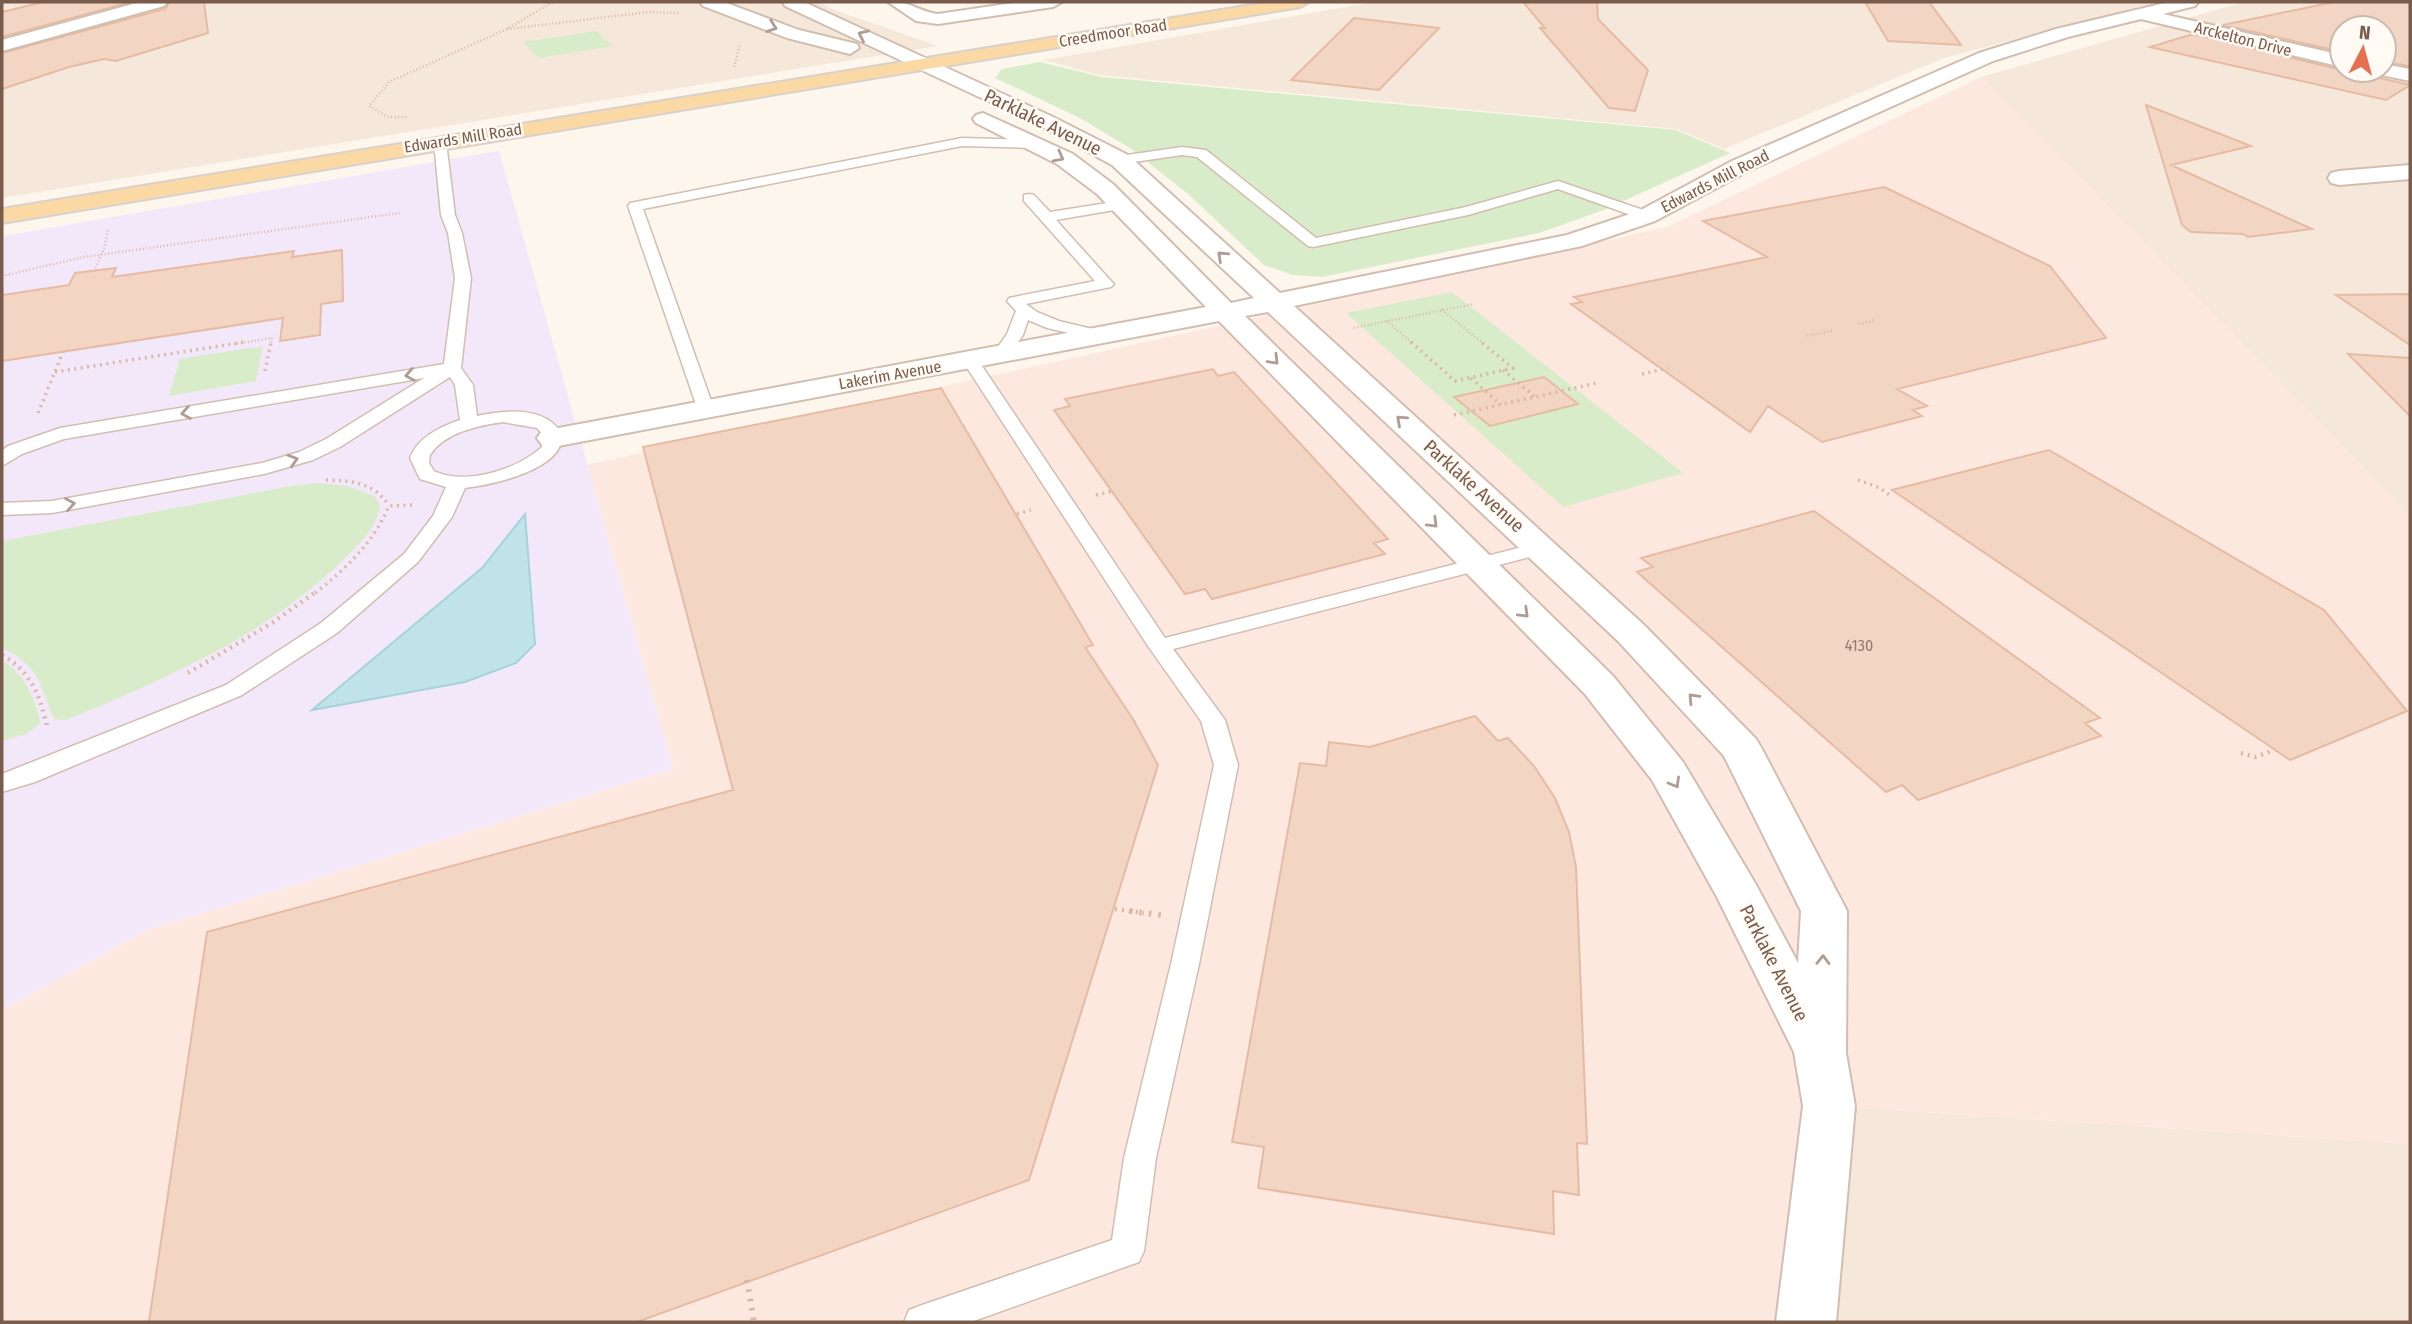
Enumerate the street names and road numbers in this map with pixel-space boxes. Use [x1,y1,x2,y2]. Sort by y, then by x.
street label: Creedmoor Road [1058,15,1168,51]
street label: Arckelton Drive [2193,18,2294,60]
street label: Parklake Avenue [981,84,1105,160]
street label: Edwards Mill Road [403,119,523,157]
street label: Edwards Mill Road [1658,146,1772,216]
street label: Lakerim Avenue [837,357,943,393]
street label: Parklake Avenue [1419,435,1529,537]
street label: Parklake Avenue [1735,901,1813,1025]

